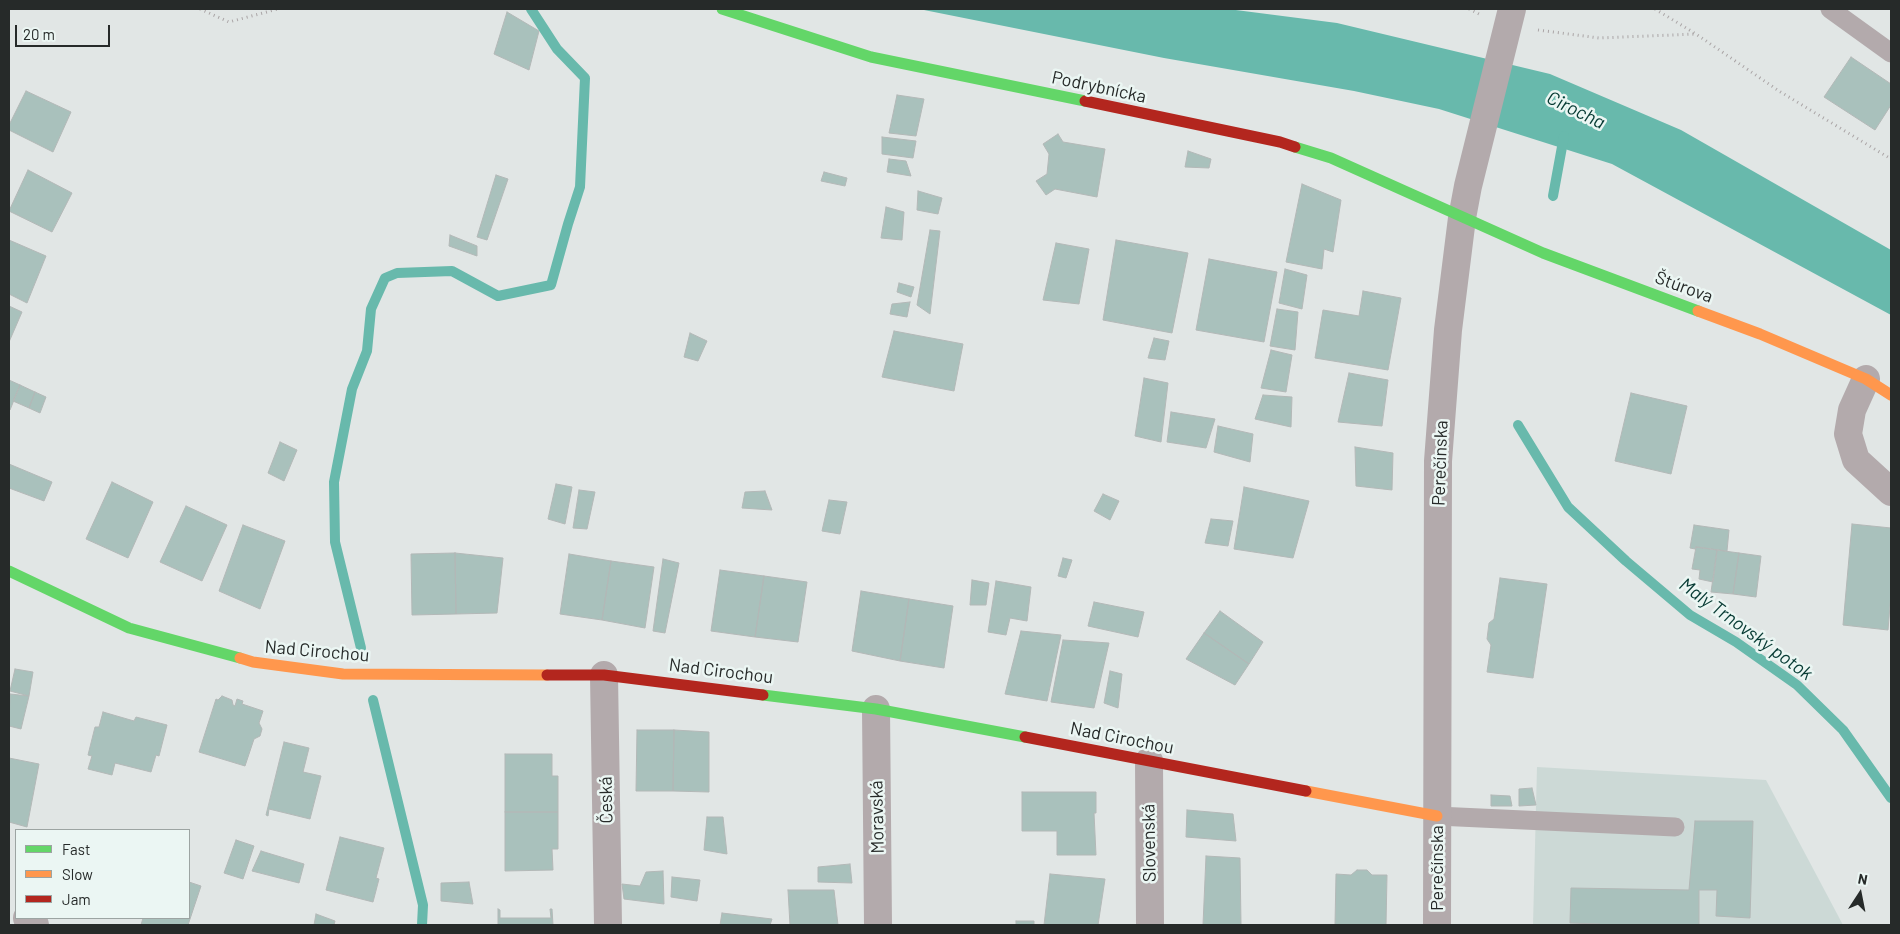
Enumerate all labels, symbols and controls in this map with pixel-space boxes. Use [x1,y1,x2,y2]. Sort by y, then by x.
scale bar [18,15,112,47]
text: 20 m [23,25,55,43]
street label: Podrybnícka [1050,66,1148,108]
water label: Cirocha [1543,86,1609,134]
street label: Štúrova [1652,267,1716,307]
street label: Perečínska [1428,420,1452,506]
water label: Malý Trnovský potok [1675,573,1817,685]
street label: Nad Cirochou [264,636,370,666]
street label: Nad Cirochou [668,654,774,688]
street label: Nad Cirochou [1068,717,1176,759]
street label: Česká [595,776,617,824]
street label: Moravská [866,780,888,854]
street label: Slovenská [1138,804,1160,882]
street label: Perečínska [1426,825,1448,911]
legend [15,829,190,919]
text: Fast [62,840,90,858]
text: Slow [62,865,93,883]
north arrow [1835,869,1885,919]
text: N [1857,870,1869,888]
text: Jam [62,890,91,908]

